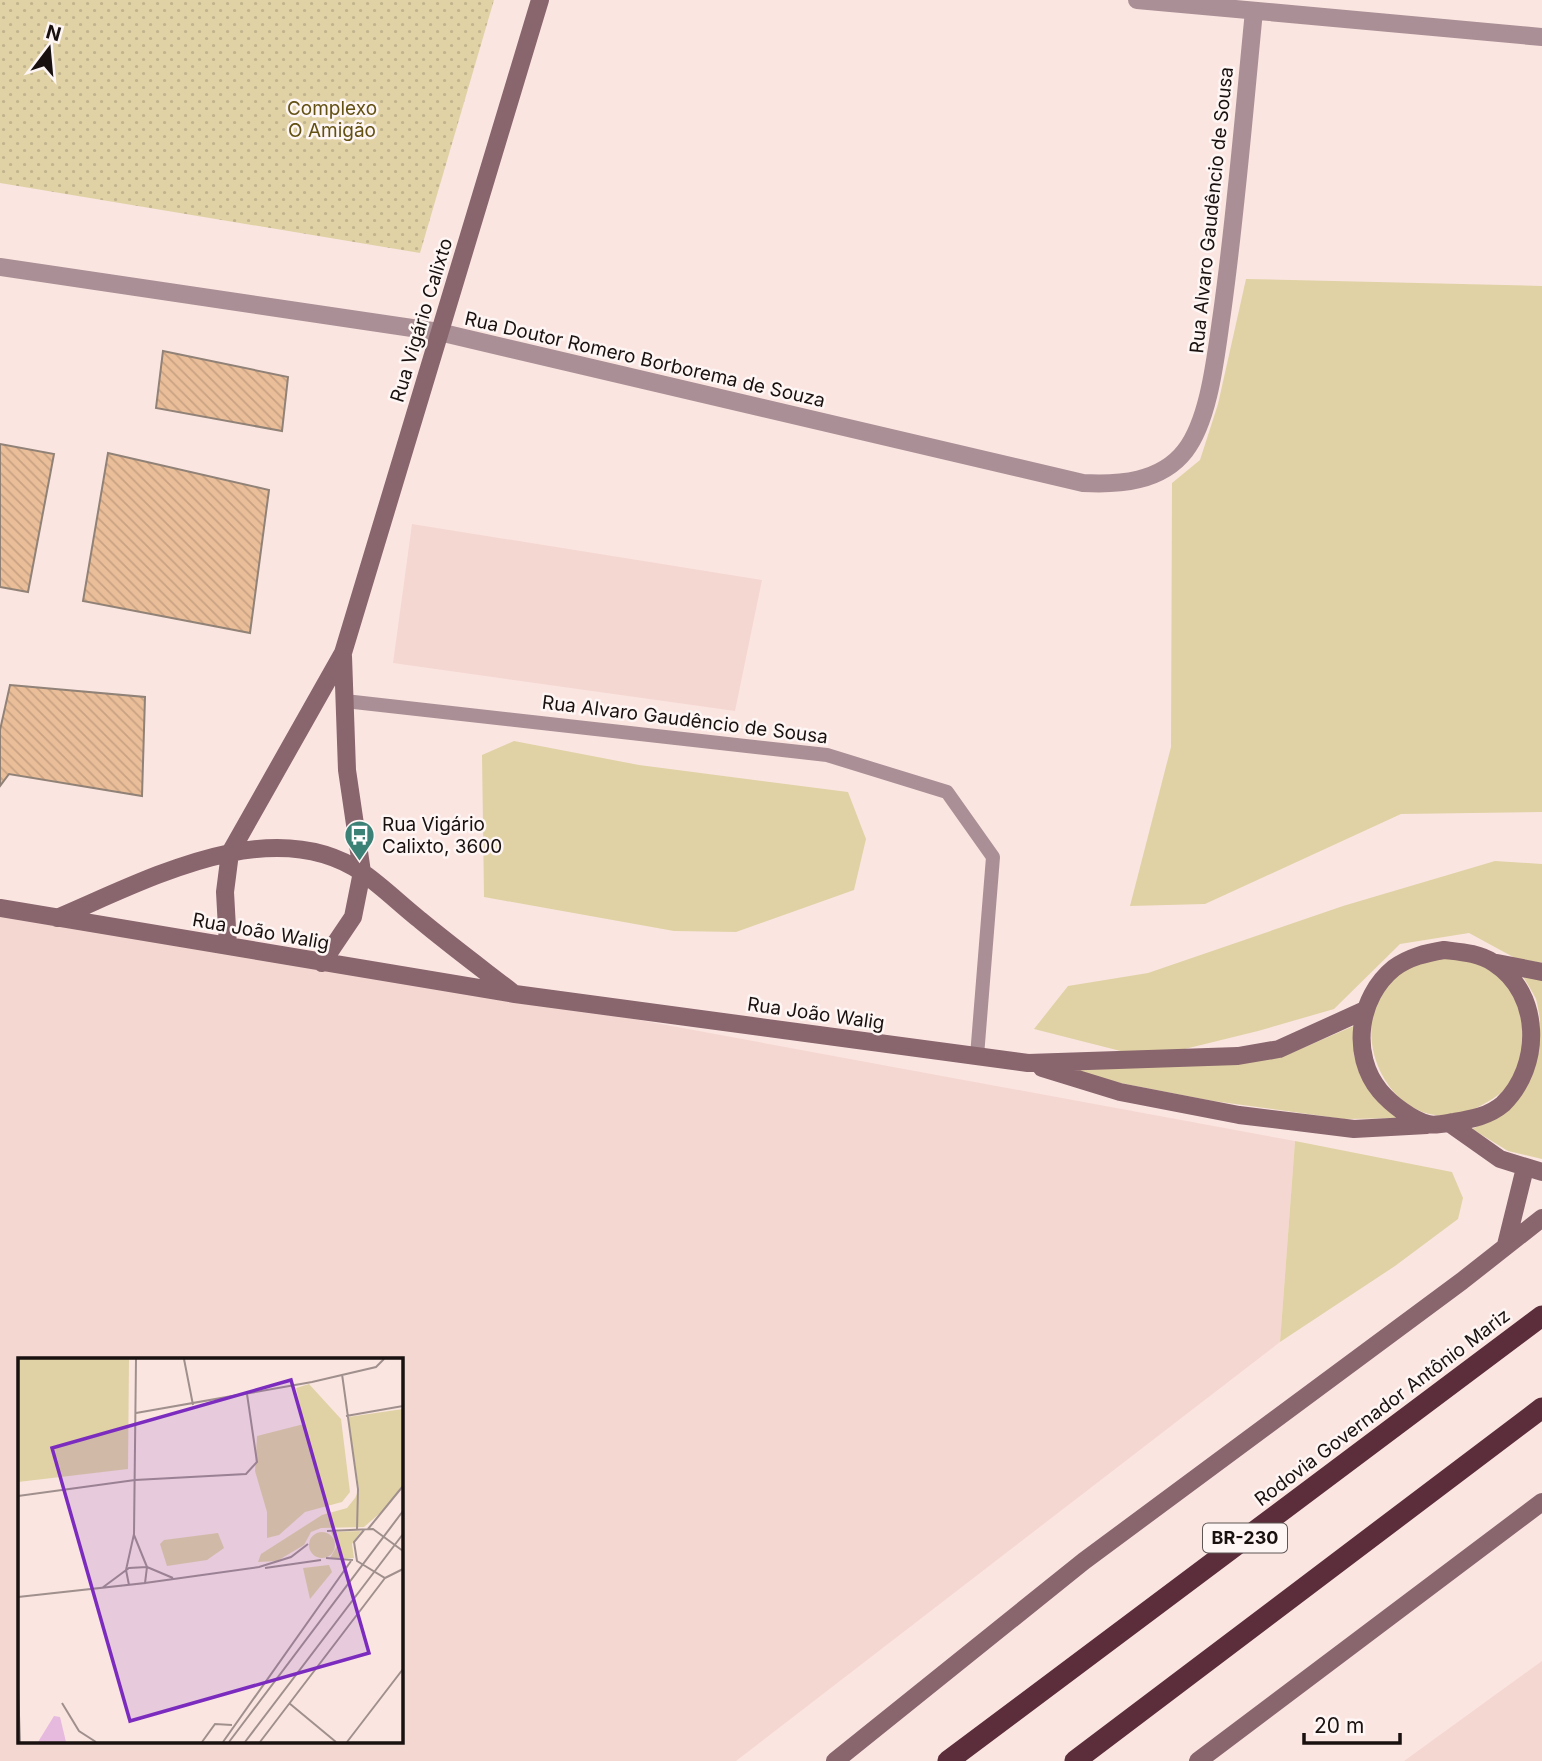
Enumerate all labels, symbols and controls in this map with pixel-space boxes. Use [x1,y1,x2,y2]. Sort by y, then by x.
north arrow [14,14,84,84]
text: N [43,20,64,46]
street label: Rua Alvaro Gaudêncio de Sousa [1185,66,1238,354]
park label: Complexo O Amigão [287,97,377,142]
street label: Rua Vigário Calixto [386,235,457,405]
street label: Rua Doutor Romero Borborema de Souza [462,307,827,412]
street label: Rua Alvaro Gaudêncio de Sousa [541,691,829,748]
place label: Rua Vigário Calixto, 3600 [382,813,502,858]
bus stop icon: Rua Vigário Calixto, 3600 [342,818,376,862]
street label: Rua João Walig [191,908,331,955]
street label: Rua João Walig [746,992,886,1035]
street label: Rodovia Governador Antônio Mariz [1250,1304,1514,1511]
inset map [18,1358,402,1744]
road number: BR-230 [1203,1524,1287,1553]
scale bar [1304,1702,1400,1746]
text: 20 m [1314,1713,1364,1738]

